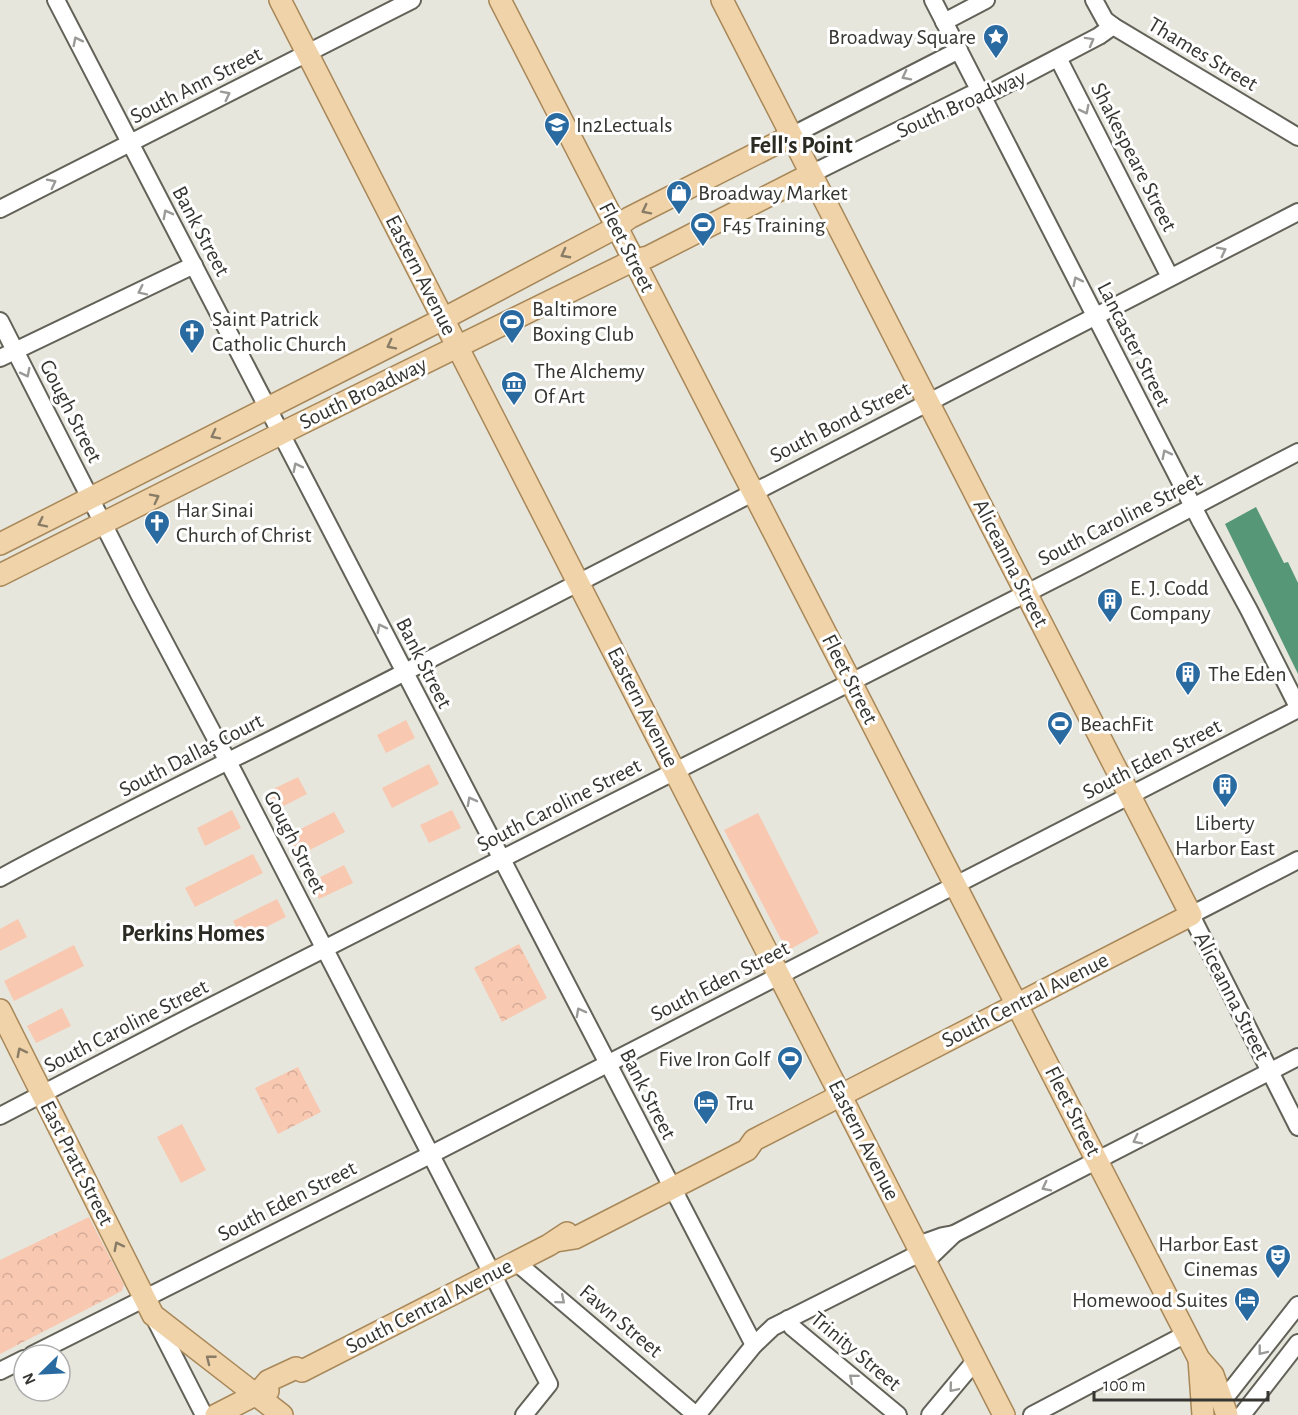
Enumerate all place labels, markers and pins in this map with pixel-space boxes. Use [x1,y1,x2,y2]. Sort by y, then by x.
place icon: Broadway Square [981,22,1011,60]
place label: Broadway Square [828,26,976,48]
school or university icon: In2Lectuals [542,110,572,148]
place label: In2Lectuals [576,114,672,136]
shop icon: Broadway Market [664,178,694,216]
place label: Broadway Market [698,182,847,204]
sports icon: F45 Training [688,210,718,248]
place label: F45 Training [722,214,826,236]
place label: Baltimore Boxing Club [532,298,634,345]
sports icon: Baltimore Boxing Club [497,307,527,345]
place label: Saint Patrick Catholic Church [212,308,347,355]
church icon: Saint Patrick Catholic Church [177,317,207,355]
place label: The Alchemy Of Art [534,360,645,407]
museum icon: The Alchemy Of Art [499,369,529,407]
place label: Har Sinai Church of Christ [176,499,311,546]
church icon: Har Sinai Church of Christ [142,508,172,546]
place label: E. J. Codd Company [1130,577,1211,624]
building icon: E. J. Codd Company [1095,586,1125,624]
building icon: The Eden [1173,659,1203,697]
place label: The Eden [1208,663,1287,685]
sports icon: BeachFit [1045,709,1075,747]
place label: BeachFit [1080,713,1153,735]
building icon: Liberty Harbor East [1210,771,1240,809]
place label: Liberty Harbor East [1175,812,1275,859]
sports icon: Five Iron Golf [775,1044,805,1082]
place label: Five Iron Golf [658,1048,771,1070]
hotel icon: Tru [691,1088,721,1126]
place label: Tru [726,1092,754,1114]
place label: Harbor East Cinemas [1158,1233,1258,1280]
theatre icon: Harbor East Cinemas [1263,1242,1293,1280]
hotel icon: Homewood Suites [1232,1285,1262,1323]
place label: Homewood Suites [1072,1289,1228,1311]

